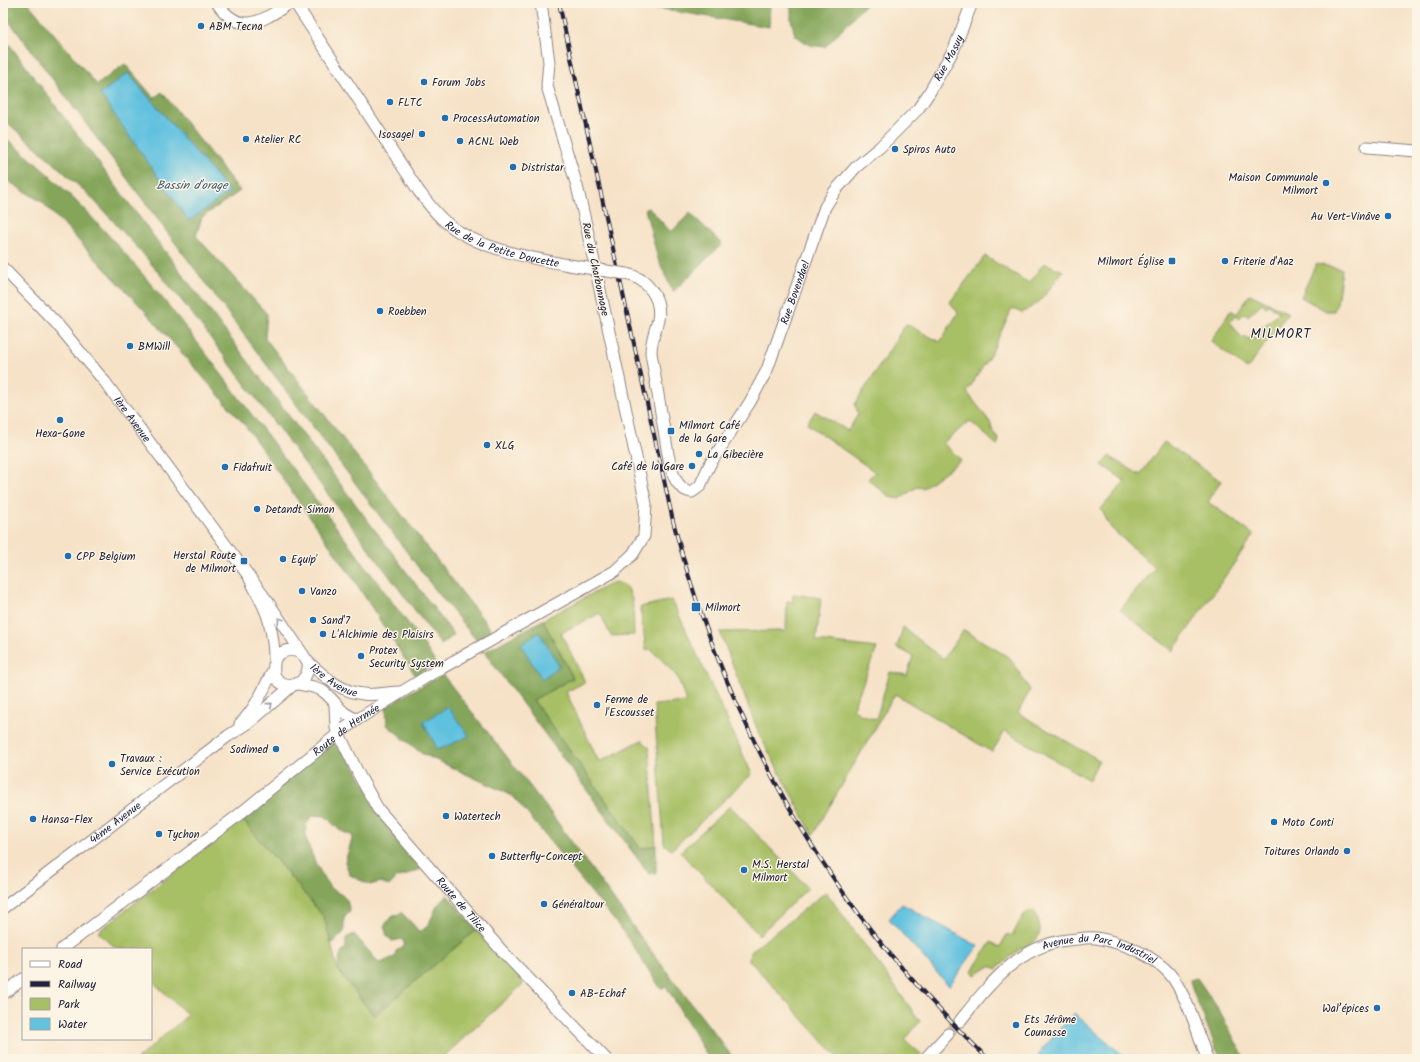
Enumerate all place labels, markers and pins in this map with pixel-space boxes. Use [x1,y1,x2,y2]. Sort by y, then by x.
place label: ABM Tecna [209,18,263,36]
marker: ABM Tecna [196,21,206,31]
place label: Forum Jobs [432,74,486,92]
marker: Forum Jobs [419,77,429,87]
place label: FLTC [398,94,423,112]
marker: FLTC [385,97,395,107]
place label: ProcessAutomation [453,110,540,128]
marker: ProcessAutomation [440,113,450,123]
place label: Isosagel [378,126,414,144]
marker: Isosagel [417,129,427,139]
place label: Atelier RC [254,131,302,149]
place label: ACNL Web [468,133,519,151]
marker: Atelier RC [241,134,251,144]
marker: ACNL Web [455,136,465,146]
place label: Spiros Auto [903,141,956,159]
marker: Spiros Auto [890,144,900,154]
place label: Distristar [521,159,565,177]
marker: Distristar [508,162,518,172]
place label: Maison Communale Milmort [1229,169,1319,200]
marker: Maison Communale Milmort [1321,178,1331,188]
place label: Au Vert-Vinâve [1311,208,1380,226]
marker: Au Vert-Vinâve [1383,211,1393,221]
place label: Milmort Église [1097,253,1164,271]
place label: Friterie d'Aaz [1233,253,1294,271]
marker: Milmort Église [1167,256,1177,266]
marker: Friterie d'Aaz [1220,256,1230,266]
place label: Roebben [388,303,427,321]
marker: Roebben [375,306,385,316]
place label: BMWill [138,338,171,356]
marker: BMWill [125,341,135,351]
marker: Hexa-Gone [55,415,65,425]
place label: Milmort Café de la Gare [679,417,741,448]
place label: Hexa-Gone [35,425,85,443]
marker: Milmort Café de la Gare [666,426,676,436]
place label: XLG [495,437,515,455]
marker: XLG [482,440,492,450]
place label: La Gibecière [707,446,764,464]
marker: La Gibecière [694,449,704,459]
place label: Café de la Gare [611,458,684,476]
place label: Fidafruit [233,459,273,477]
marker: Café de la Gare [687,461,697,471]
marker: Fidafruit [220,462,230,472]
place label: Detandt Simon [265,501,335,519]
marker: Detandt Simon [252,504,262,514]
place label: Herstal Route de Milmort [173,547,237,578]
place label: CPP Belgium [76,548,136,566]
marker: CPP Belgium [63,551,73,561]
place label: Equip' [291,551,318,569]
marker: Equip' [278,554,288,564]
marker: Herstal Route de Milmort [239,556,249,566]
place label: Vanzo [310,583,337,601]
marker: Vanzo [297,586,307,596]
place label: Milmort [705,599,741,617]
marker: Milmort [690,601,702,613]
place label: Sand'7 [321,612,351,630]
marker: Sand'7 [308,615,318,625]
place label: L'Alchimie des Plaisirs [331,626,434,644]
marker: L'Alchimie des Plaisirs [318,629,328,639]
place label: Protex Security System [369,642,444,673]
marker: Protex Security System [356,651,366,661]
place label: Ferme de l'Escousset [605,691,655,722]
marker: Ferme de l'Escousset [592,700,602,710]
place label: Sodimed [230,741,268,759]
marker: Sodimed [271,744,281,754]
place label: Travaux : Service Exécution [120,750,200,781]
marker: Travaux : Service Exécution [107,759,117,769]
place label: Watertech [454,808,501,826]
place label: Hansa-Flex [41,811,93,829]
marker: Watertech [441,811,451,821]
marker: Hansa-Flex [28,814,38,824]
place label: Moto Conti [1282,814,1334,832]
marker: Moto Conti [1269,817,1279,827]
place label: Tychon [167,826,200,844]
marker: Tychon [154,829,164,839]
place label: Toitures Orlando [1264,843,1339,861]
marker: Toitures Orlando [1342,846,1352,856]
place label: Butterfly-Concept [500,848,583,866]
marker: Butterfly-Concept [487,851,497,861]
place label: M.S. Herstal Milmort [752,856,809,887]
marker: M.S. Herstal Milmort [739,865,749,875]
place label: Généraltour [552,896,605,914]
marker: Généraltour [539,899,549,909]
place label: AB-Echaf [580,985,627,1003]
marker: AB-Echaf [567,988,577,998]
place label: Wal’épices [1322,1000,1369,1018]
marker: Wal’épices [1372,1003,1382,1013]
place label: Ets Jérôme Counasse [1024,1011,1076,1042]
marker: Ets Jérôme Counasse [1011,1020,1021,1030]

